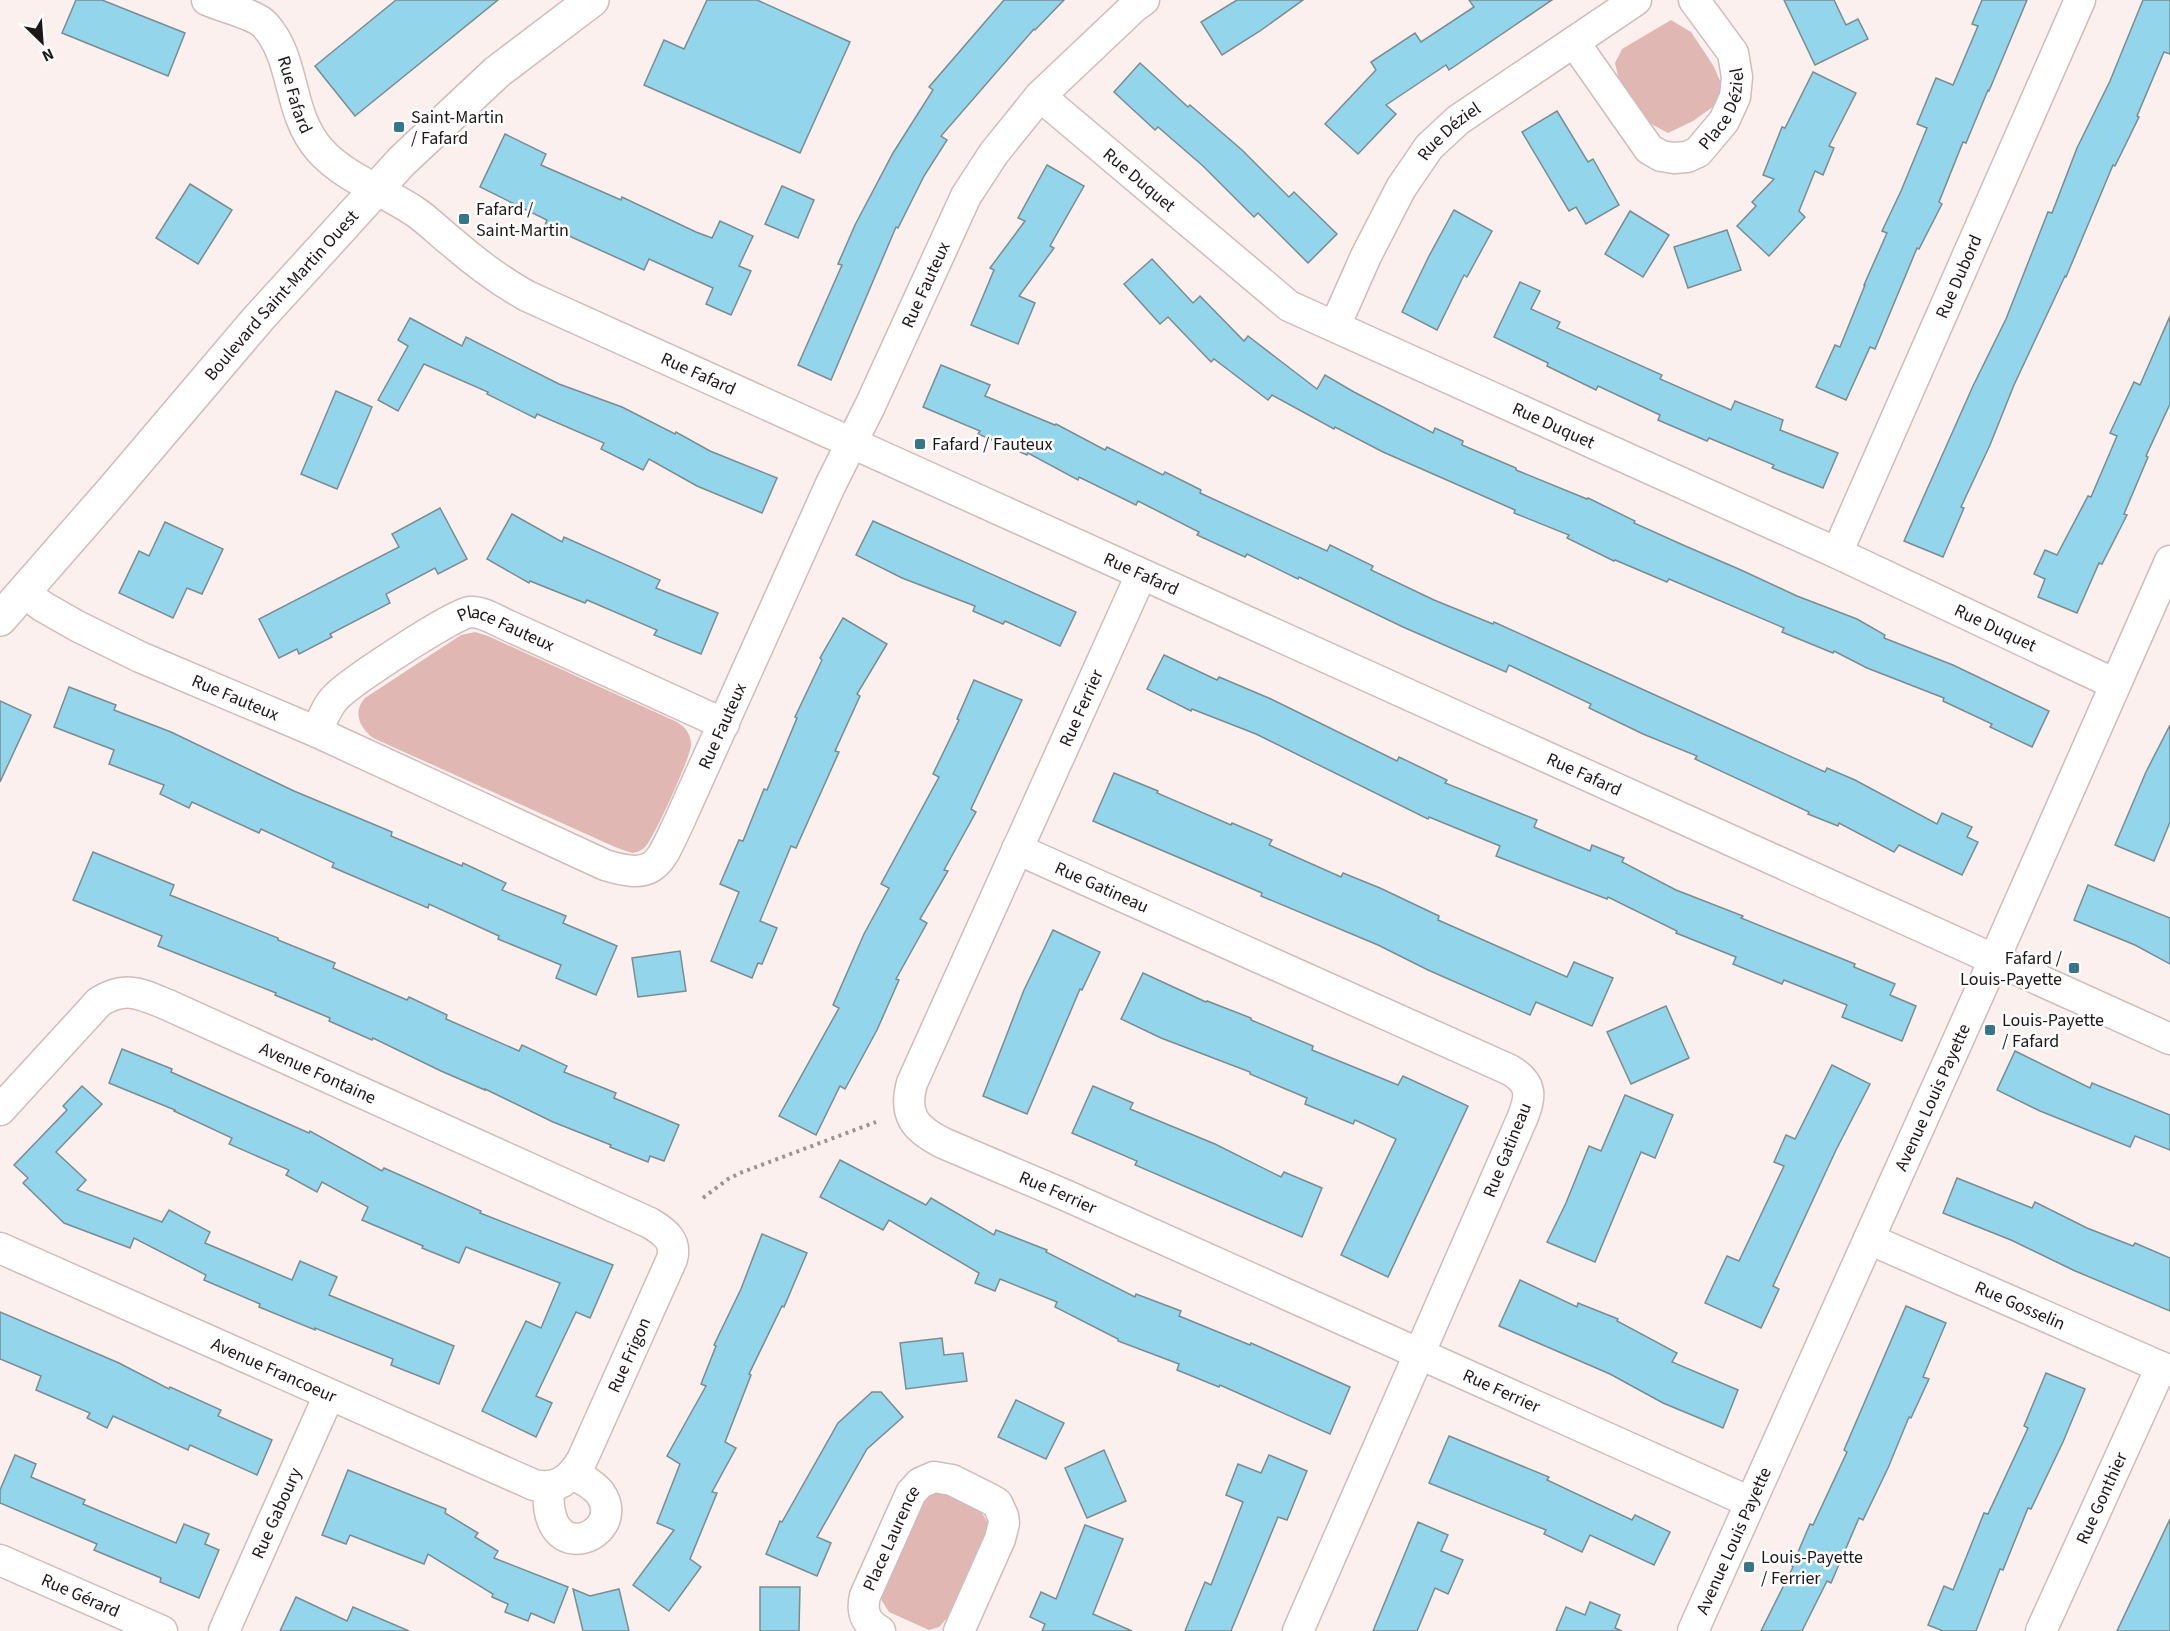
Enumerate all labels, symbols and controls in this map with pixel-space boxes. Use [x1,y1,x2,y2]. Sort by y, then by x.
north arrow [12,12,72,72]
text: N [38,42,57,67]
street label: Rue Fafard [271,53,318,138]
street label: Place Déziel [1693,66,1751,156]
street label: Rue Déziel [1411,96,1486,166]
place label: Saint-Martin / Fafard [411,105,504,151]
marker: Saint-Martin / Fafard [392,120,406,134]
street label: Rue Duquet [1097,142,1181,218]
place label: Fafard / Saint-Martin [476,197,569,243]
street label: Boulevard Saint-Martin Ouest [199,205,365,386]
marker: Fafard / Saint-Martin [457,212,471,226]
street label: Rue Dubord [1930,231,1988,323]
street label: Rue Fauteux [895,238,957,332]
street label: Rue Fafard [657,346,740,402]
street label: Rue Duquet [1508,396,1599,455]
place label: Fafard / Fauteux [932,432,1053,457]
marker: Fafard / Fauteux [913,437,927,451]
street label: Rue Fafard [1099,546,1183,602]
street label: Rue Duquet [1950,598,2040,658]
street label: Place Fauteux [453,600,558,658]
street label: Rue Ferrier [1053,665,1110,751]
street label: Rue Fauteux [188,668,283,727]
street label: Rue Fauteux [692,679,753,773]
street label: Rue Fafard [1542,747,1626,802]
street label: Rue Gatineau [1051,856,1153,919]
place label: Fafard / Louis-Payette [1960,946,2063,992]
marker: Fafard / Louis-Payette [2067,961,2081,975]
place label: Louis-Payette / Fafard [2002,1008,2104,1054]
street label: Avenue Louis Payette [1889,1020,1977,1175]
marker: Louis-Payette / Fafard [1983,1023,1997,1037]
street label: Avenue Fontaine [255,1036,380,1110]
street label: Rue Gatineau [1477,1099,1538,1201]
street label: Rue Ferrier [1015,1165,1101,1221]
street label: Rue Gosselin [1971,1275,2069,1337]
street label: Rue Frigon [602,1313,657,1397]
street label: Avenue Francoeur [207,1332,341,1410]
street label: Rue Ferrier [1459,1363,1545,1420]
street label: Rue Gonthier [2070,1447,2134,1548]
street label: Rue Gaboury [246,1463,308,1563]
street label: Avenue Louis Payette [1690,1463,1778,1619]
street label: Place Laurence [857,1479,926,1595]
place label: Louis-Payette / Ferrier [1761,1545,1863,1591]
marker: Louis-Payette / Ferrier [1742,1560,1756,1574]
street label: Rue Gérard [37,1568,124,1624]

